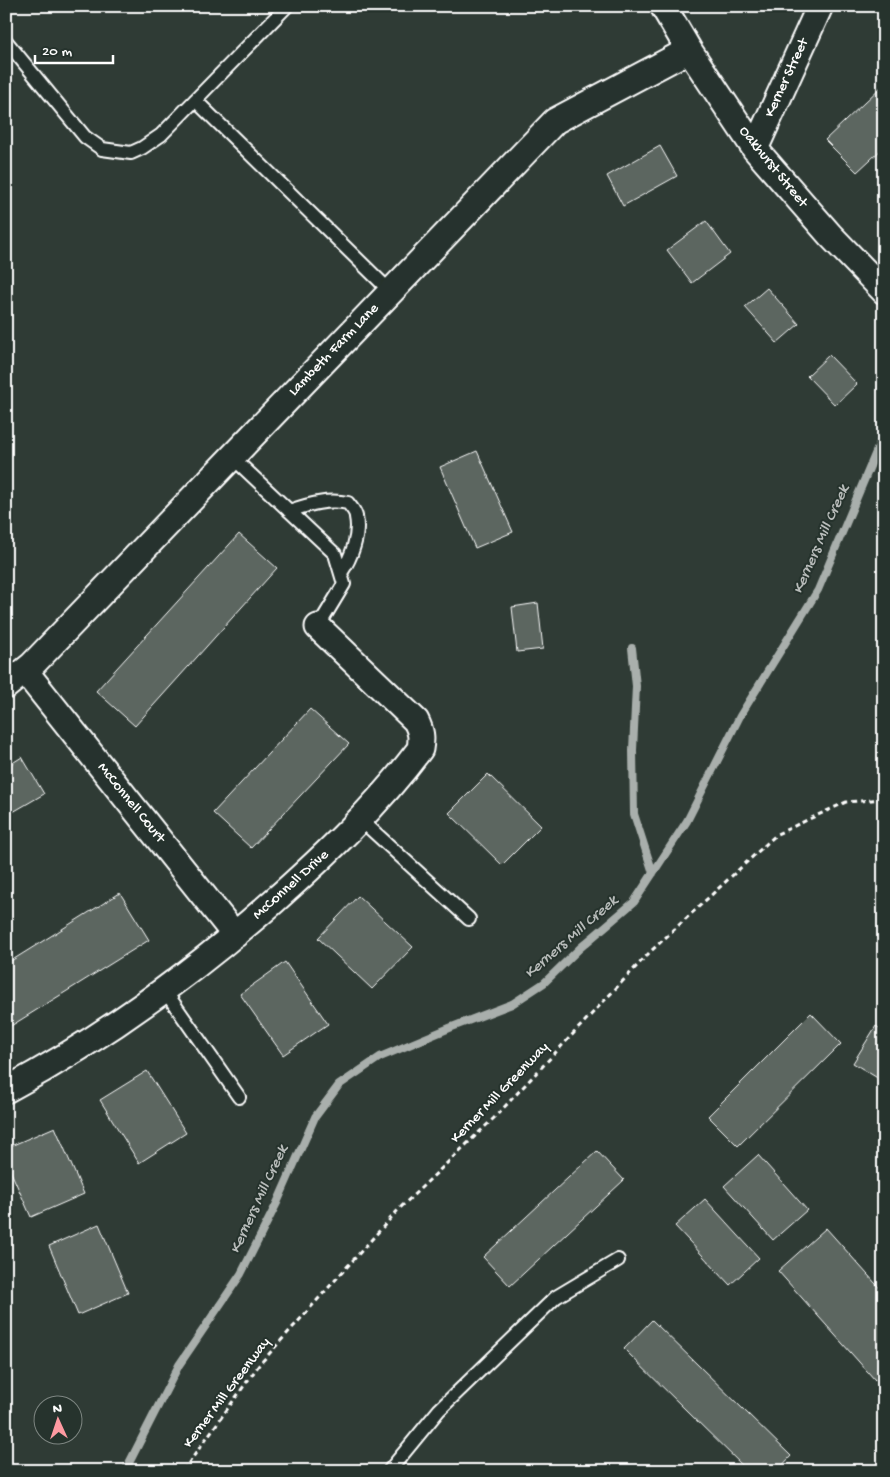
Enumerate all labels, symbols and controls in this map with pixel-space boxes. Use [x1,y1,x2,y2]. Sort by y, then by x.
scale bar [35,32,112,64]
street label: Kerner Street [761,34,814,120]
text: 20 m [42,43,72,61]
street label: Oakhurst Street [735,123,813,213]
street label: Lambeth Farm Lane [285,300,383,400]
water label: Kerners Mill Creek [789,481,855,597]
street label: McConnell Court [93,759,170,848]
street label: McConnell Drive [249,846,333,924]
water label: Kerners Mill Creek [521,891,624,984]
street label: Kerner Mill Greenway [447,1038,553,1147]
water label: Kerners Mill Creek [227,1141,294,1257]
street label: Kerner Mill Greenway [180,1334,275,1452]
north arrow [32,1394,82,1444]
text: N [52,1401,62,1418]

